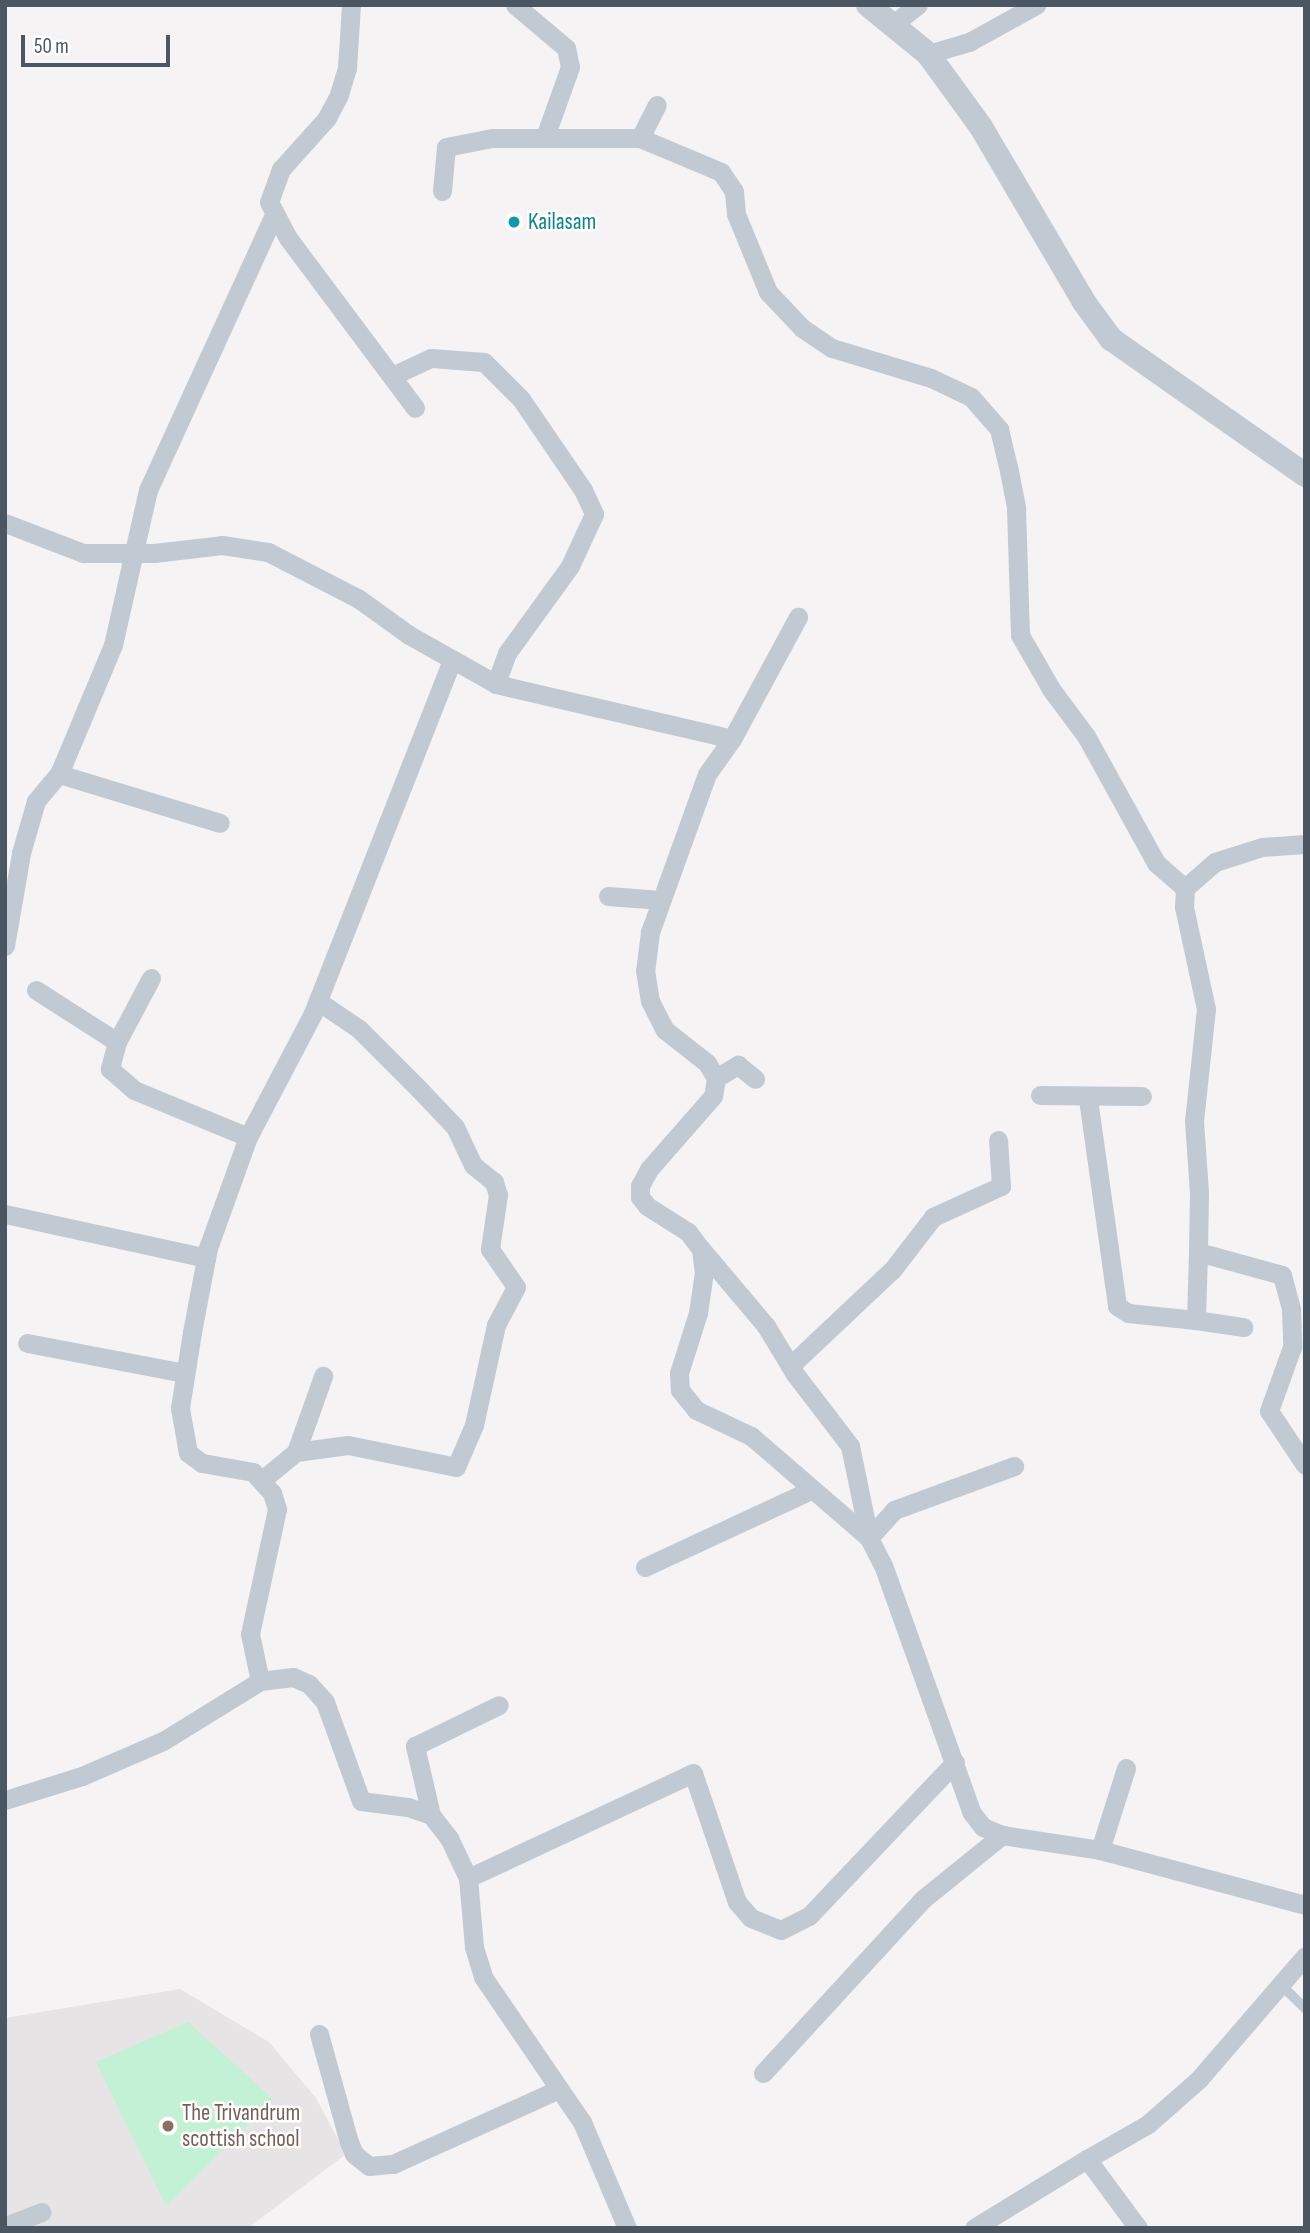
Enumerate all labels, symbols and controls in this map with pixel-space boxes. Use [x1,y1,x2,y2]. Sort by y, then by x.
scale bar [24,21,173,65]
text: 50 m [34,34,69,59]
place label: Kailasam [528,208,596,236]
marker: Kailasam [506,214,522,230]
place label: The Trivandrum scottish school [182,2099,300,2153]
marker: The Trivandrum scottish school [160,2118,176,2134]

